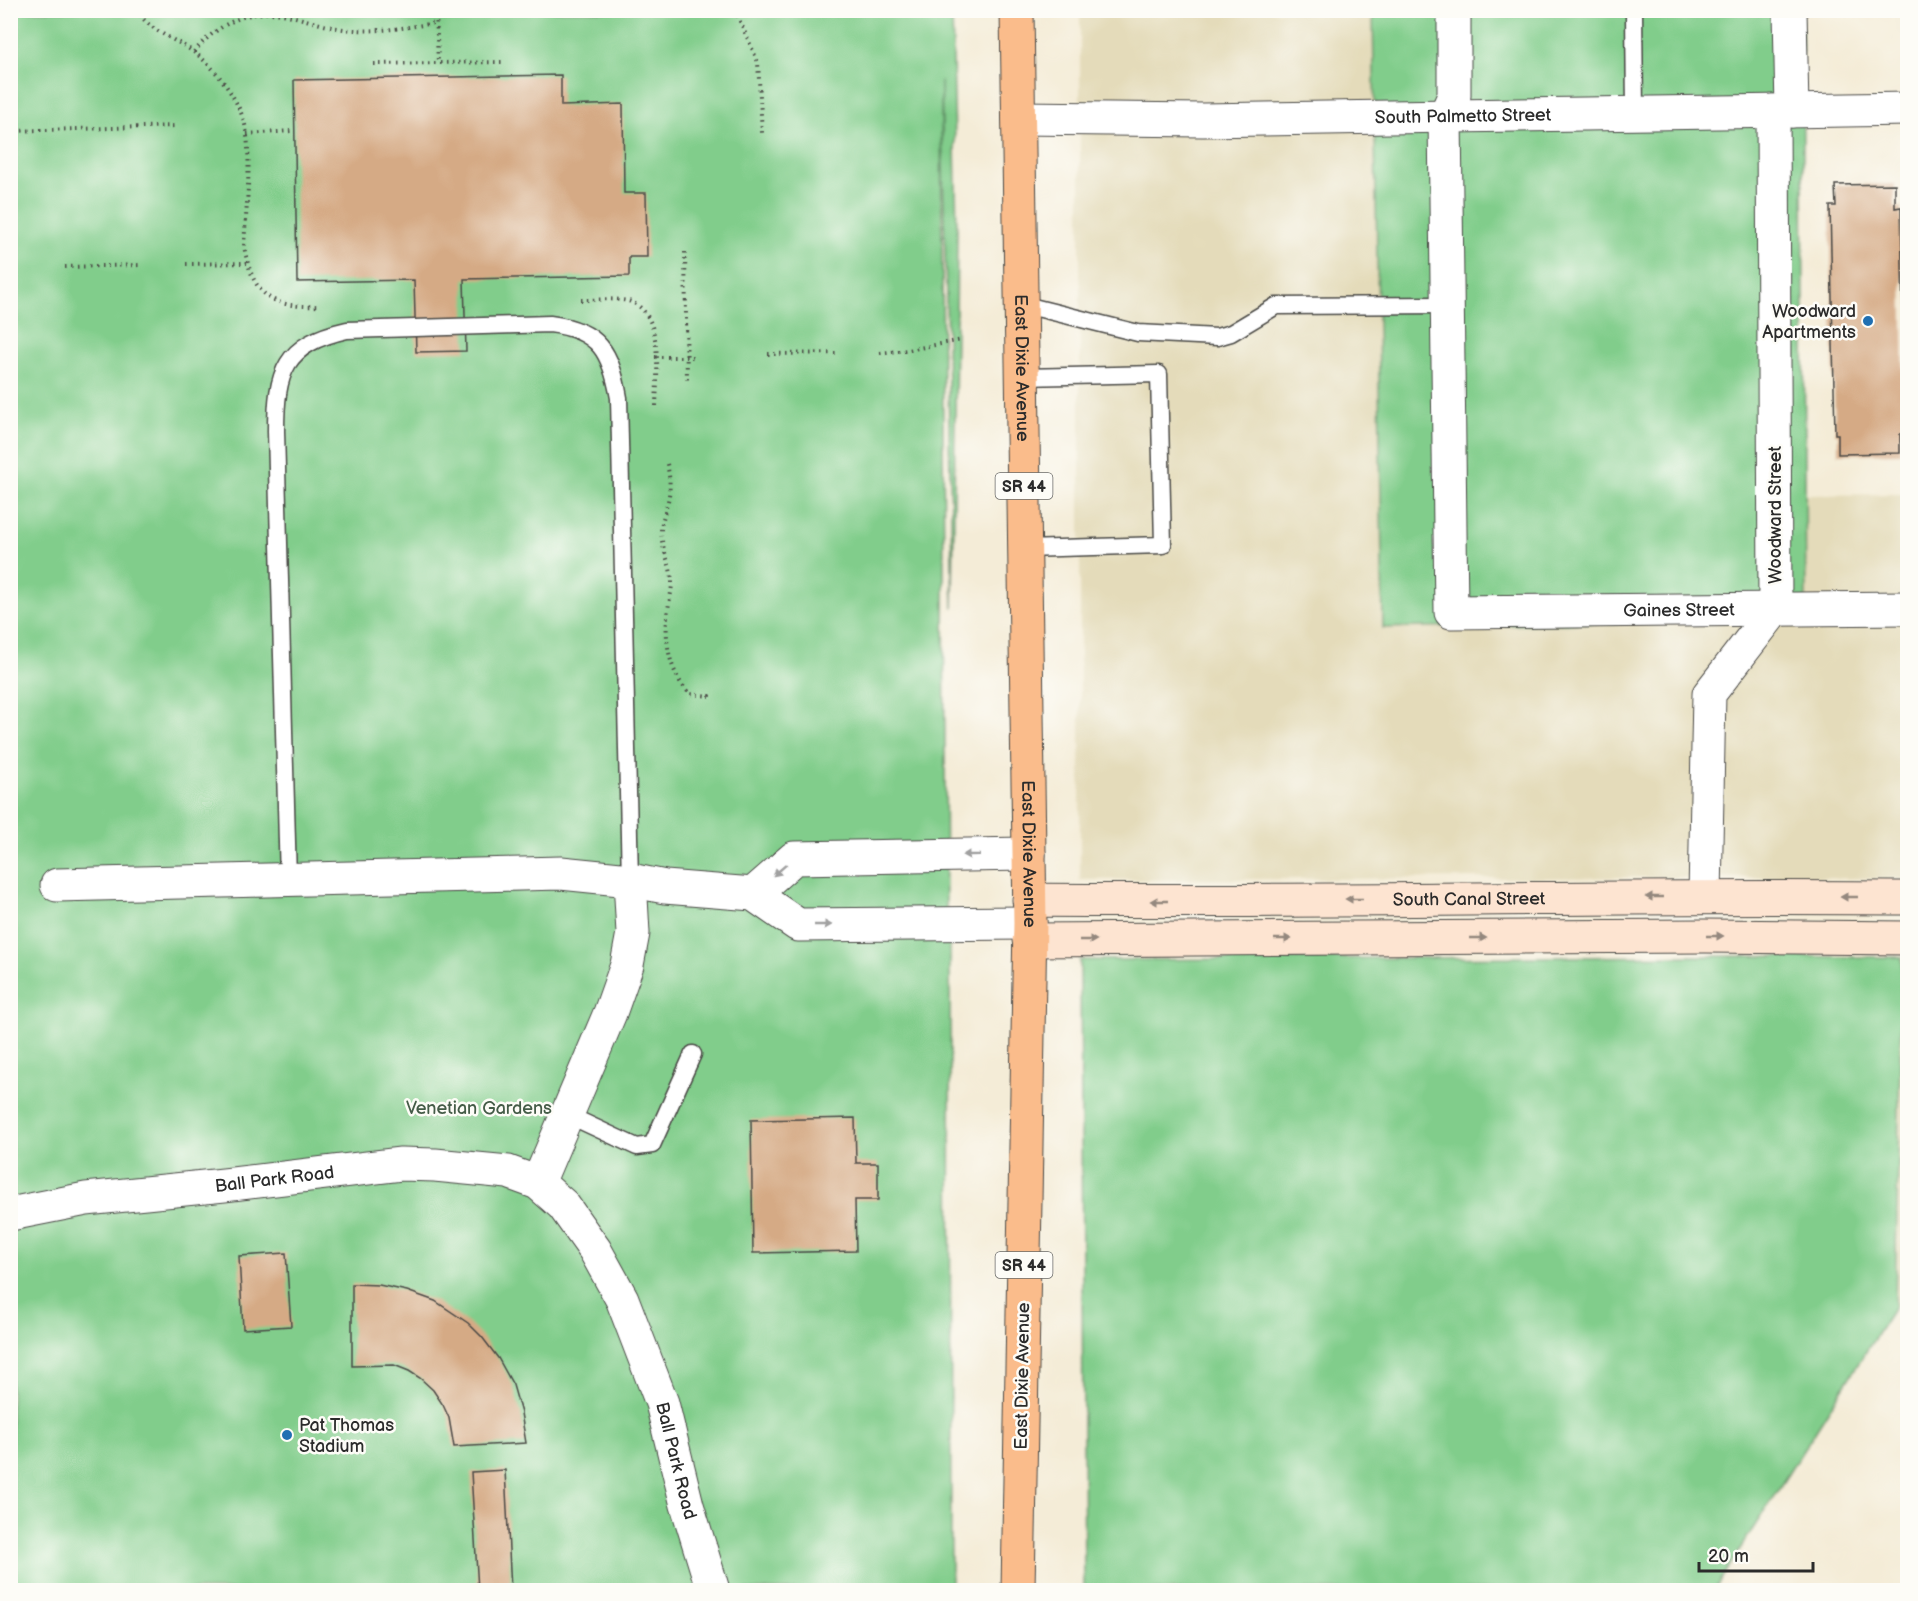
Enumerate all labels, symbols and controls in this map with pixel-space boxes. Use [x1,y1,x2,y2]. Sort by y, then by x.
street label: South Palmetto Street [1375,105,1552,128]
street label: East Dixie Avenue [1010,294,1033,442]
place label: Woodward Apartments [1762,301,1856,343]
marker: Woodward Apartments [1861,314,1875,328]
street label: Woodward Street [1765,446,1786,584]
road number: SR 44 [996,473,1052,499]
street label: Gaines Street [1623,600,1735,621]
street label: East Dixie Avenue [1017,780,1040,928]
one-way arrow [961,850,980,860]
one-way arrow [772,864,788,877]
street label: South Canal Street [1393,888,1546,911]
one-way arrow [1645,892,1664,902]
one-way arrow [1840,893,1859,902]
one-way arrow [1345,894,1364,904]
one-way arrow [1150,896,1169,906]
one-way arrow [813,920,832,930]
one-way arrow [1705,931,1724,941]
one-way arrow [1468,933,1487,943]
one-way arrow [1273,934,1292,944]
one-way arrow [1078,935,1097,945]
park label: Venetian Gardens [406,1098,552,1119]
street label: Ball Park Road [214,1162,335,1197]
road number: SR 44 [996,1252,1052,1278]
street label: East Dixie Avenue [1011,1302,1034,1450]
street label: Ball Park Road [651,1400,701,1522]
place label: Pat Thomas Stadium [299,1415,394,1457]
marker: Pat Thomas Stadium [280,1428,294,1442]
scale bar [1699,1535,1813,1573]
text: 20 m [1708,1546,1749,1567]

